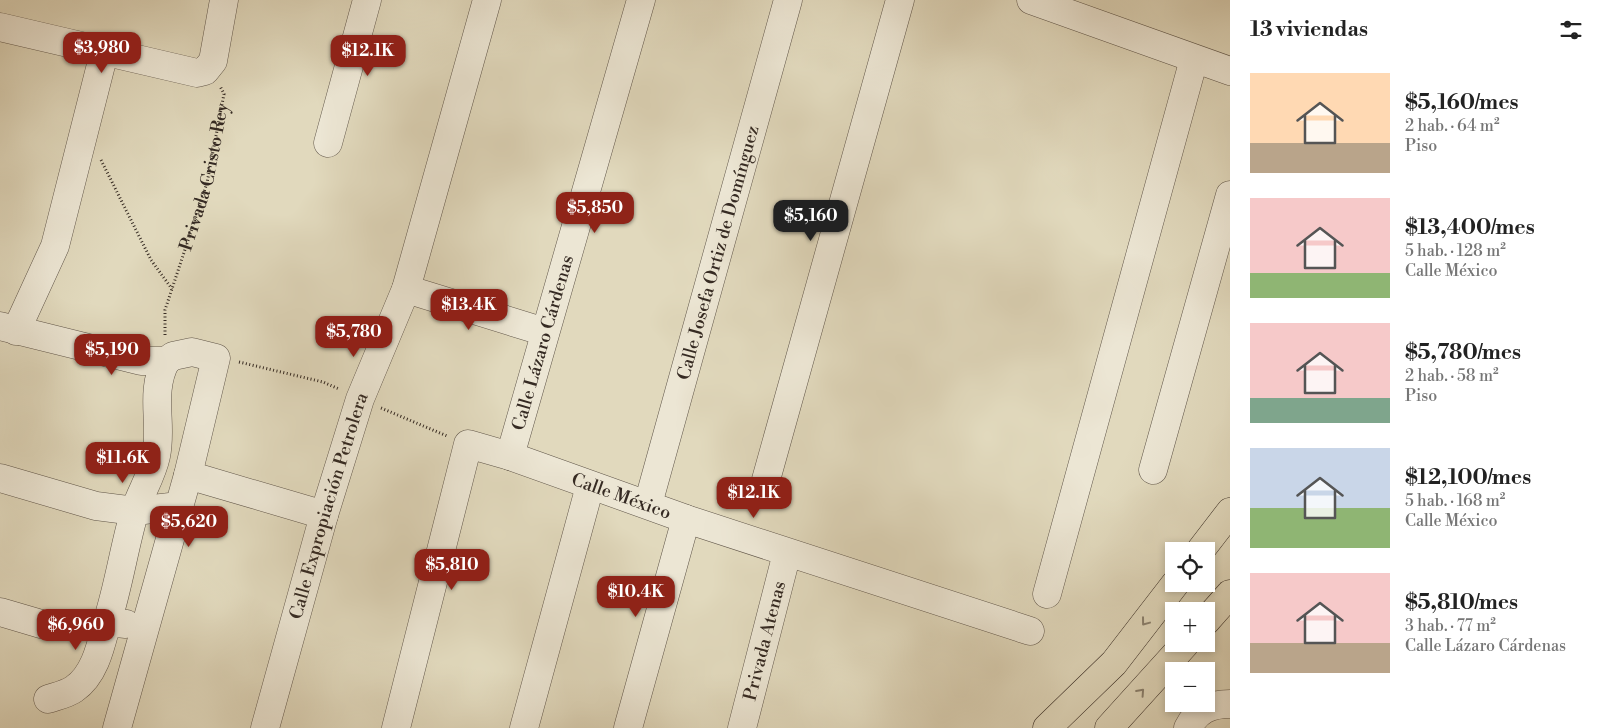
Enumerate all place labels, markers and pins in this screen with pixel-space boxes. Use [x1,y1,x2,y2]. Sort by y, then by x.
pin: $3,980 [61,32,143,74]
pin: $12.1K [327,34,409,77]
pin: $5,850 [554,192,636,234]
pin: $5,160 [770,200,852,242]
pin: $13.4K [428,288,510,331]
pin: $5,780 [313,316,395,358]
pin: $5,190 [71,334,153,376]
pin: $11.6K [82,442,164,484]
pin: $12.1K [713,476,795,519]
pin: $5,620 [148,506,230,548]
pin: $5,810 [411,548,493,591]
pin: $10.4K [595,576,677,618]
pin: $6,960 [35,608,117,651]

